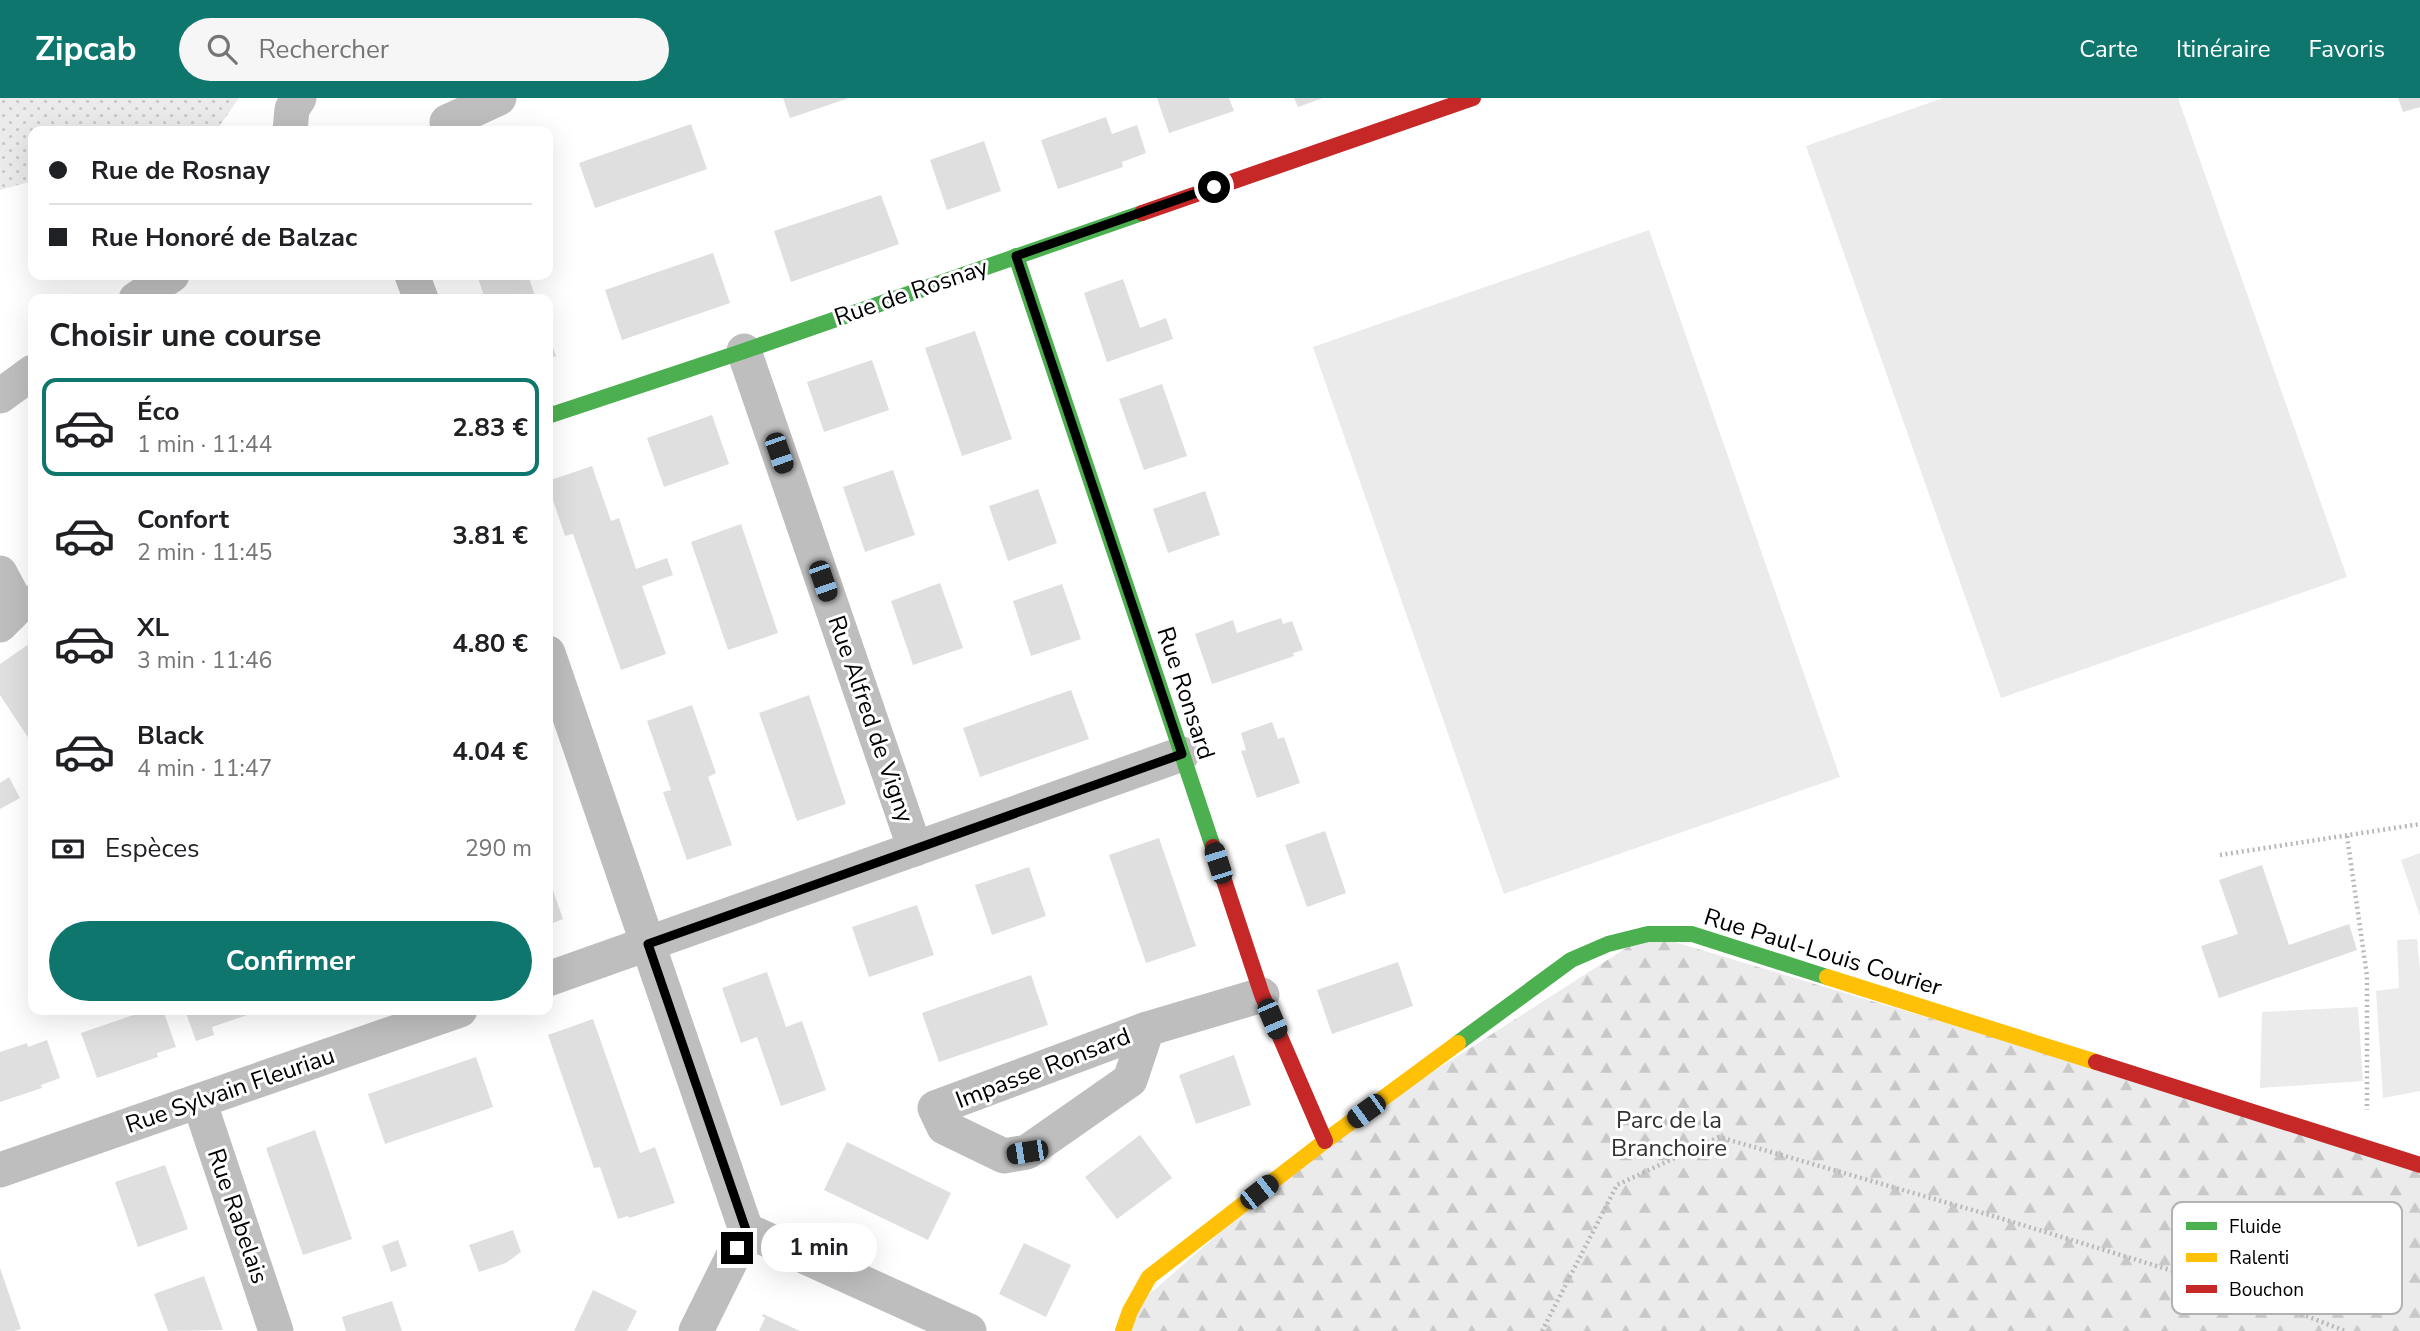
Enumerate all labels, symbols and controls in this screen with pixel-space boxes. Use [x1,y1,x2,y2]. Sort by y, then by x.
search box [179,18,669,81]
text: Zipcab [35,27,137,72]
icon: search [203,30,241,68]
text: Rechercher [259,32,389,67]
text: Carte [2079,33,2138,65]
text: Itinéraire [2176,33,2270,65]
text: Favoris [2308,33,2385,65]
text: Rue de Rosnay [91,153,270,188]
route start [1198,171,1230,203]
text: Rue Honoré de Balzac [91,220,357,255]
street label: Rue de Rosnay [830,251,993,333]
text: Choisir une course [49,314,321,357]
text: Éco [137,394,179,429]
icon: car [53,396,116,459]
text: 2.83 € [452,410,528,445]
text: 1 min · 11:44 [137,429,272,460]
car [763,430,796,476]
text: Confort [137,502,229,537]
icon: car [53,504,116,567]
text: 3.81 € [452,518,528,553]
text: 2 min · 11:45 [137,537,272,568]
car [807,558,840,604]
text: XL [137,610,169,645]
street label: Rue Alfred de Vigny [821,611,922,828]
icon: car [53,612,116,675]
street label: Rue Ronsard [1149,622,1223,764]
text: 4.80 € [452,626,528,661]
text: 3 min · 11:46 [137,645,272,676]
text: Black [137,718,204,753]
icon: car [53,720,116,783]
text: 4.04 € [452,734,528,769]
text: 4 min · 11:47 [137,753,272,784]
icon: cash [49,830,87,868]
text: Espèces [105,831,200,866]
text: 290 m [465,833,532,864]
car [1202,840,1235,886]
street label: Rue Paul-Louis Courier [1700,901,1946,1004]
button: Confirmer [49,921,532,1001]
car [1255,996,1290,1042]
street label: Impasse Ronsard [951,1020,1135,1116]
street label: Rue Sylvain Fleuriau [121,1039,339,1141]
car [1343,1090,1390,1132]
park label: Parc de la Branchoire [1611,1104,1727,1164]
car [1005,1138,1050,1166]
street label: Rue Rabelais [200,1144,276,1288]
car [1236,1171,1283,1213]
legend [2172,1202,2402,1314]
text: Fluide [2229,1214,2281,1240]
callout: 1 min [762,1224,877,1272]
route end [721,1232,753,1264]
text: 1 min [789,1232,849,1263]
text: Ralenti [2229,1245,2289,1271]
text: Bouchon [2229,1277,2304,1303]

